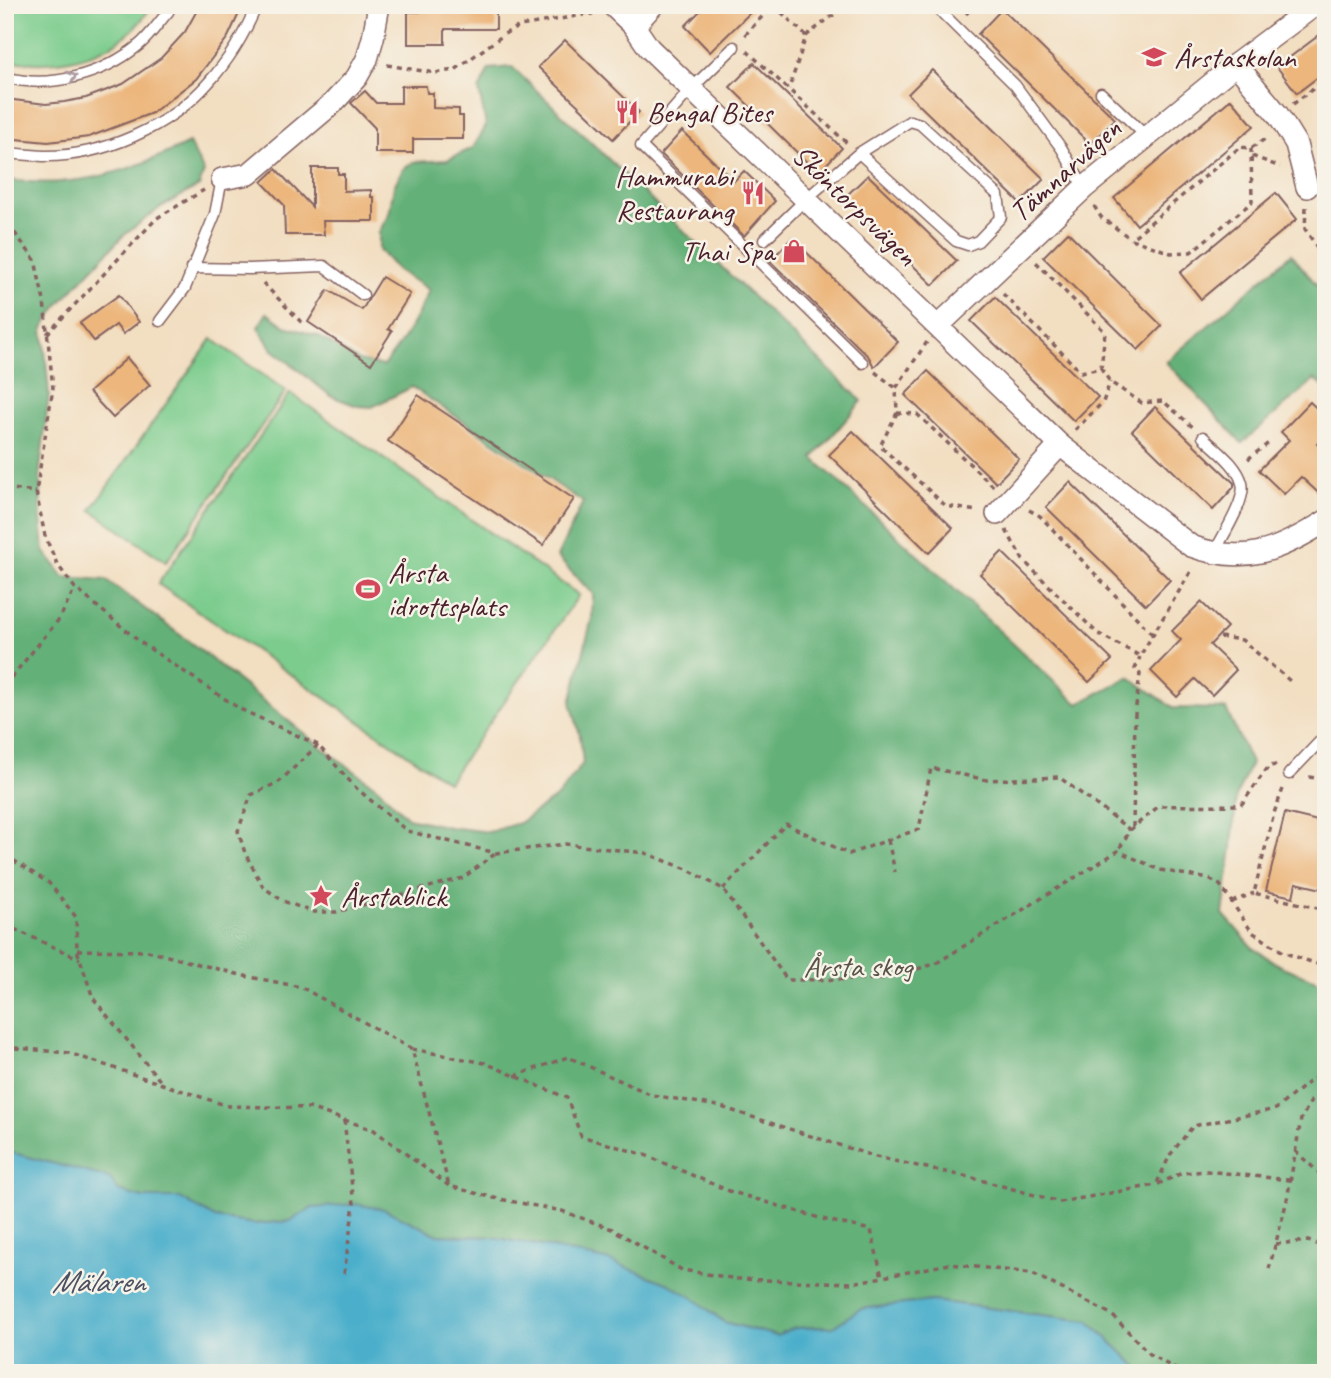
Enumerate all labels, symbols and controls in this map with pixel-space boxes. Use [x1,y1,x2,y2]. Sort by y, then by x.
place label: Årstaskolan [1174,38,1297,76]
school or university icon: Årstaskolan [1140,43,1168,71]
one-way arrow [66,71,78,85]
place label: Bengal Bites [647,93,775,131]
restaurant icon: Bengal Bites [613,98,641,126]
street label: Tämnarvägen [1001,109,1129,230]
street label: Sköntorpsvägen [784,136,926,275]
place label: Hammurabi Restaurang [615,157,736,229]
restaurant icon: Hammurabi Restaurang [739,179,767,207]
place label: Thai Spa [682,232,777,270]
shop icon: Thai Spa [780,237,808,265]
place label: Årsta idrottsplats [388,553,509,625]
sports icon: Årsta idrottsplats [354,575,382,603]
place label: Årstablick [341,877,448,915]
place icon: Årstablick [307,882,335,910]
park label: Årsta skog [804,947,915,985]
water label: Mälaren [52,1261,148,1302]

